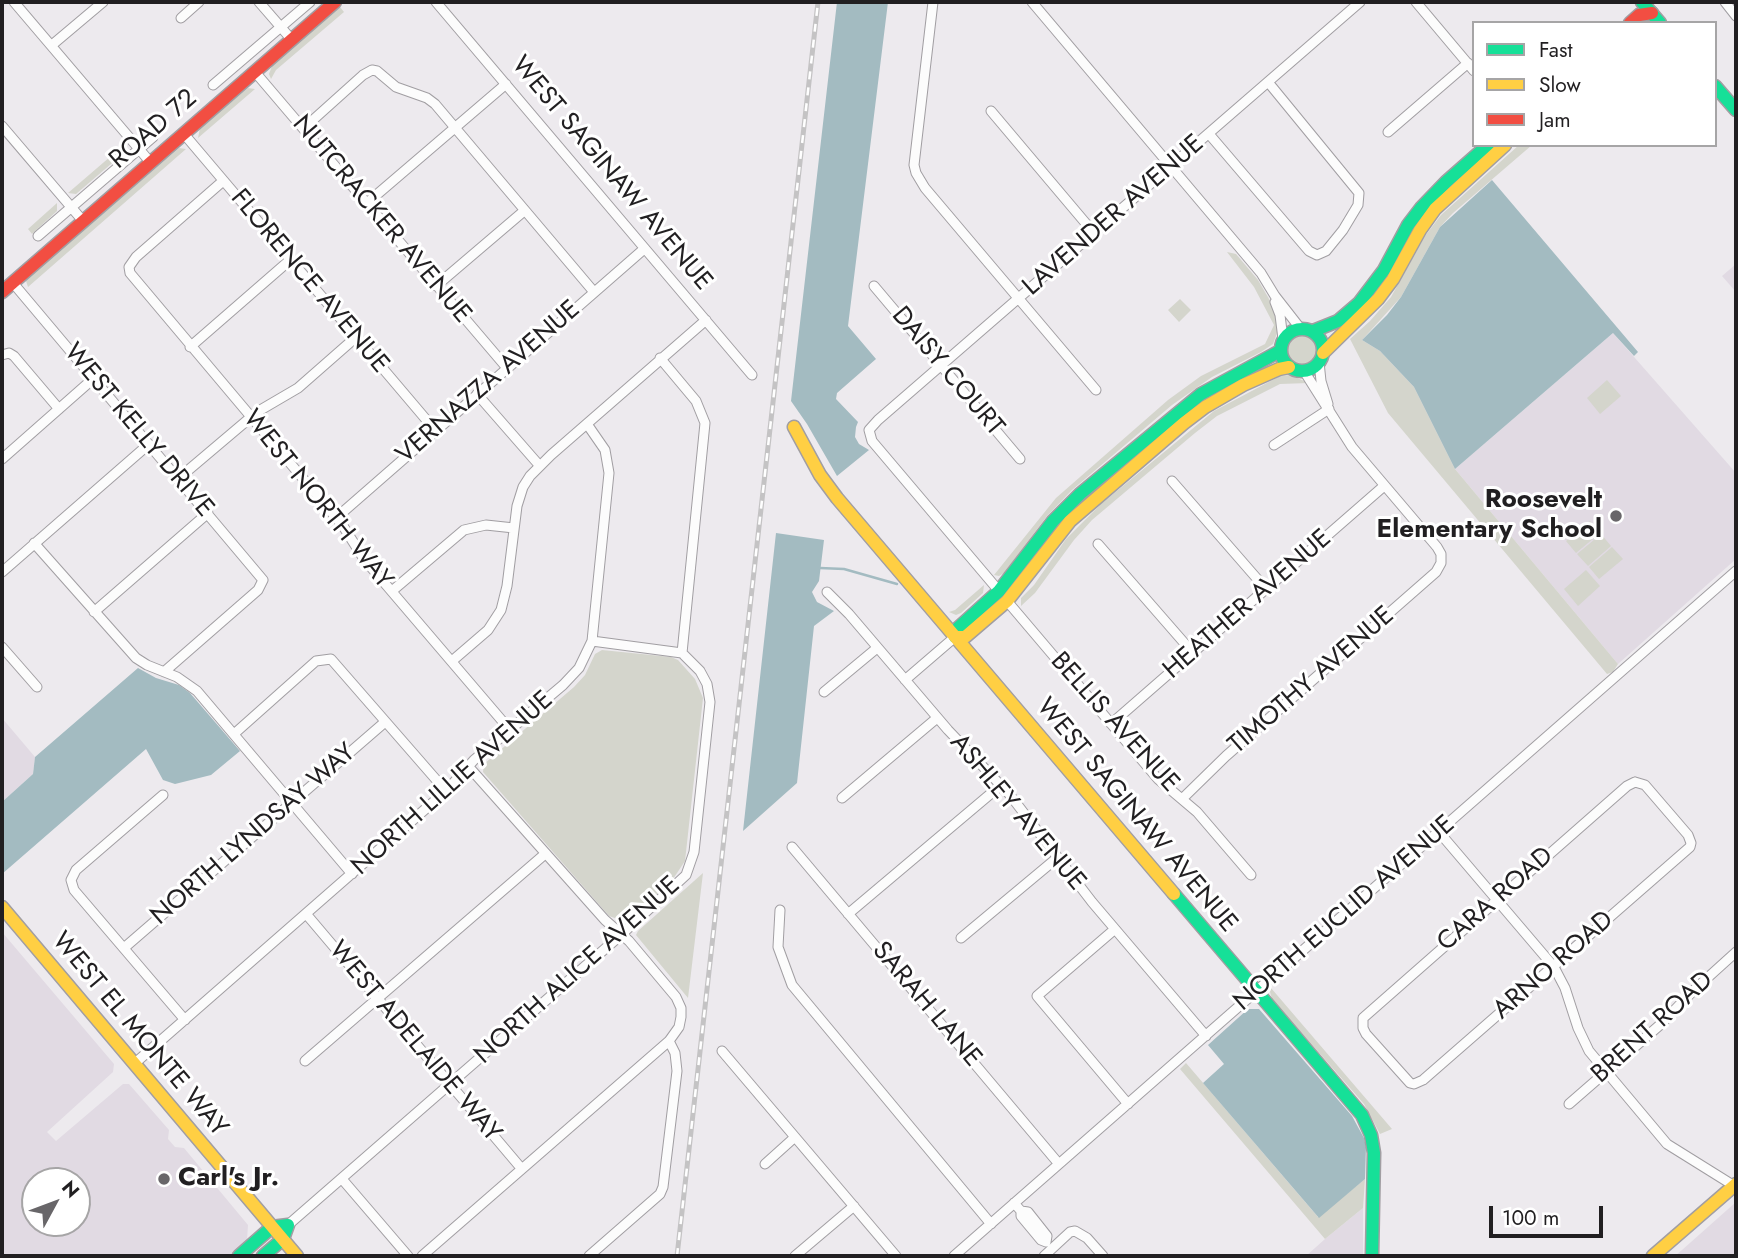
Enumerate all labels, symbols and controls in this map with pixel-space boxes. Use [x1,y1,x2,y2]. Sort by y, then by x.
legend [1472,21,1717,147]
text: Fast [1539,35,1572,65]
street label: WEST SAGINAW AVENUE [504,50,718,298]
text: Slow [1539,70,1581,100]
street label: ROAD 72 [104,84,204,176]
text: Jam [1539,105,1571,135]
street label: NUTCRACKER AVENUE [285,110,477,330]
street label: LAVENDER AVENUE [1017,129,1211,303]
street label: FLORENCE AVENUE [223,184,395,380]
street label: VERNAZZA AVENUE [391,295,587,471]
street label: DAISY COURT [884,301,1010,443]
street label: WEST KELLY DRIVE [56,338,220,524]
street label: WEST NORTH WAY [235,404,399,596]
place label: Roosevelt Elementary School [1377,485,1602,546]
marker: Roosevelt Elementary School [1608,508,1624,524]
street label: HEATHER AVENUE [1158,524,1338,686]
street label: TIMOTHY AVENUE [1223,601,1401,761]
street label: BELLIS AVENUE [1043,647,1185,799]
street label: NORTH LILLIE AVENUE [346,685,560,883]
street label: WEST SAGINAW AVENUE [1029,692,1243,940]
street label: ASHLEY AVENUE [942,728,1092,898]
street label: NORTH LYNDSAY WAY [145,738,363,932]
street label: NORTH EUCLID AVENUE [1228,810,1462,1018]
street label: CARA ROAD [1432,841,1560,959]
street label: NORTH ALICE AVENUE [469,871,687,1071]
street label: ARNO ROAD [1487,905,1621,1027]
street label: WEST EL MONTE WAY [44,927,234,1143]
street label: WEST ADELAIDE WAY [321,935,507,1149]
street label: SARAH LANE [865,936,987,1074]
street label: BRENT ROAD [1586,965,1720,1091]
place label: Carl's Jr. [178,1163,279,1195]
north arrow [21,1167,91,1237]
marker: Carl's Jr. [156,1171,172,1187]
text: N [56,1175,86,1204]
scale bar [1493,1192,1607,1236]
text: 100 m [1502,1203,1559,1233]

